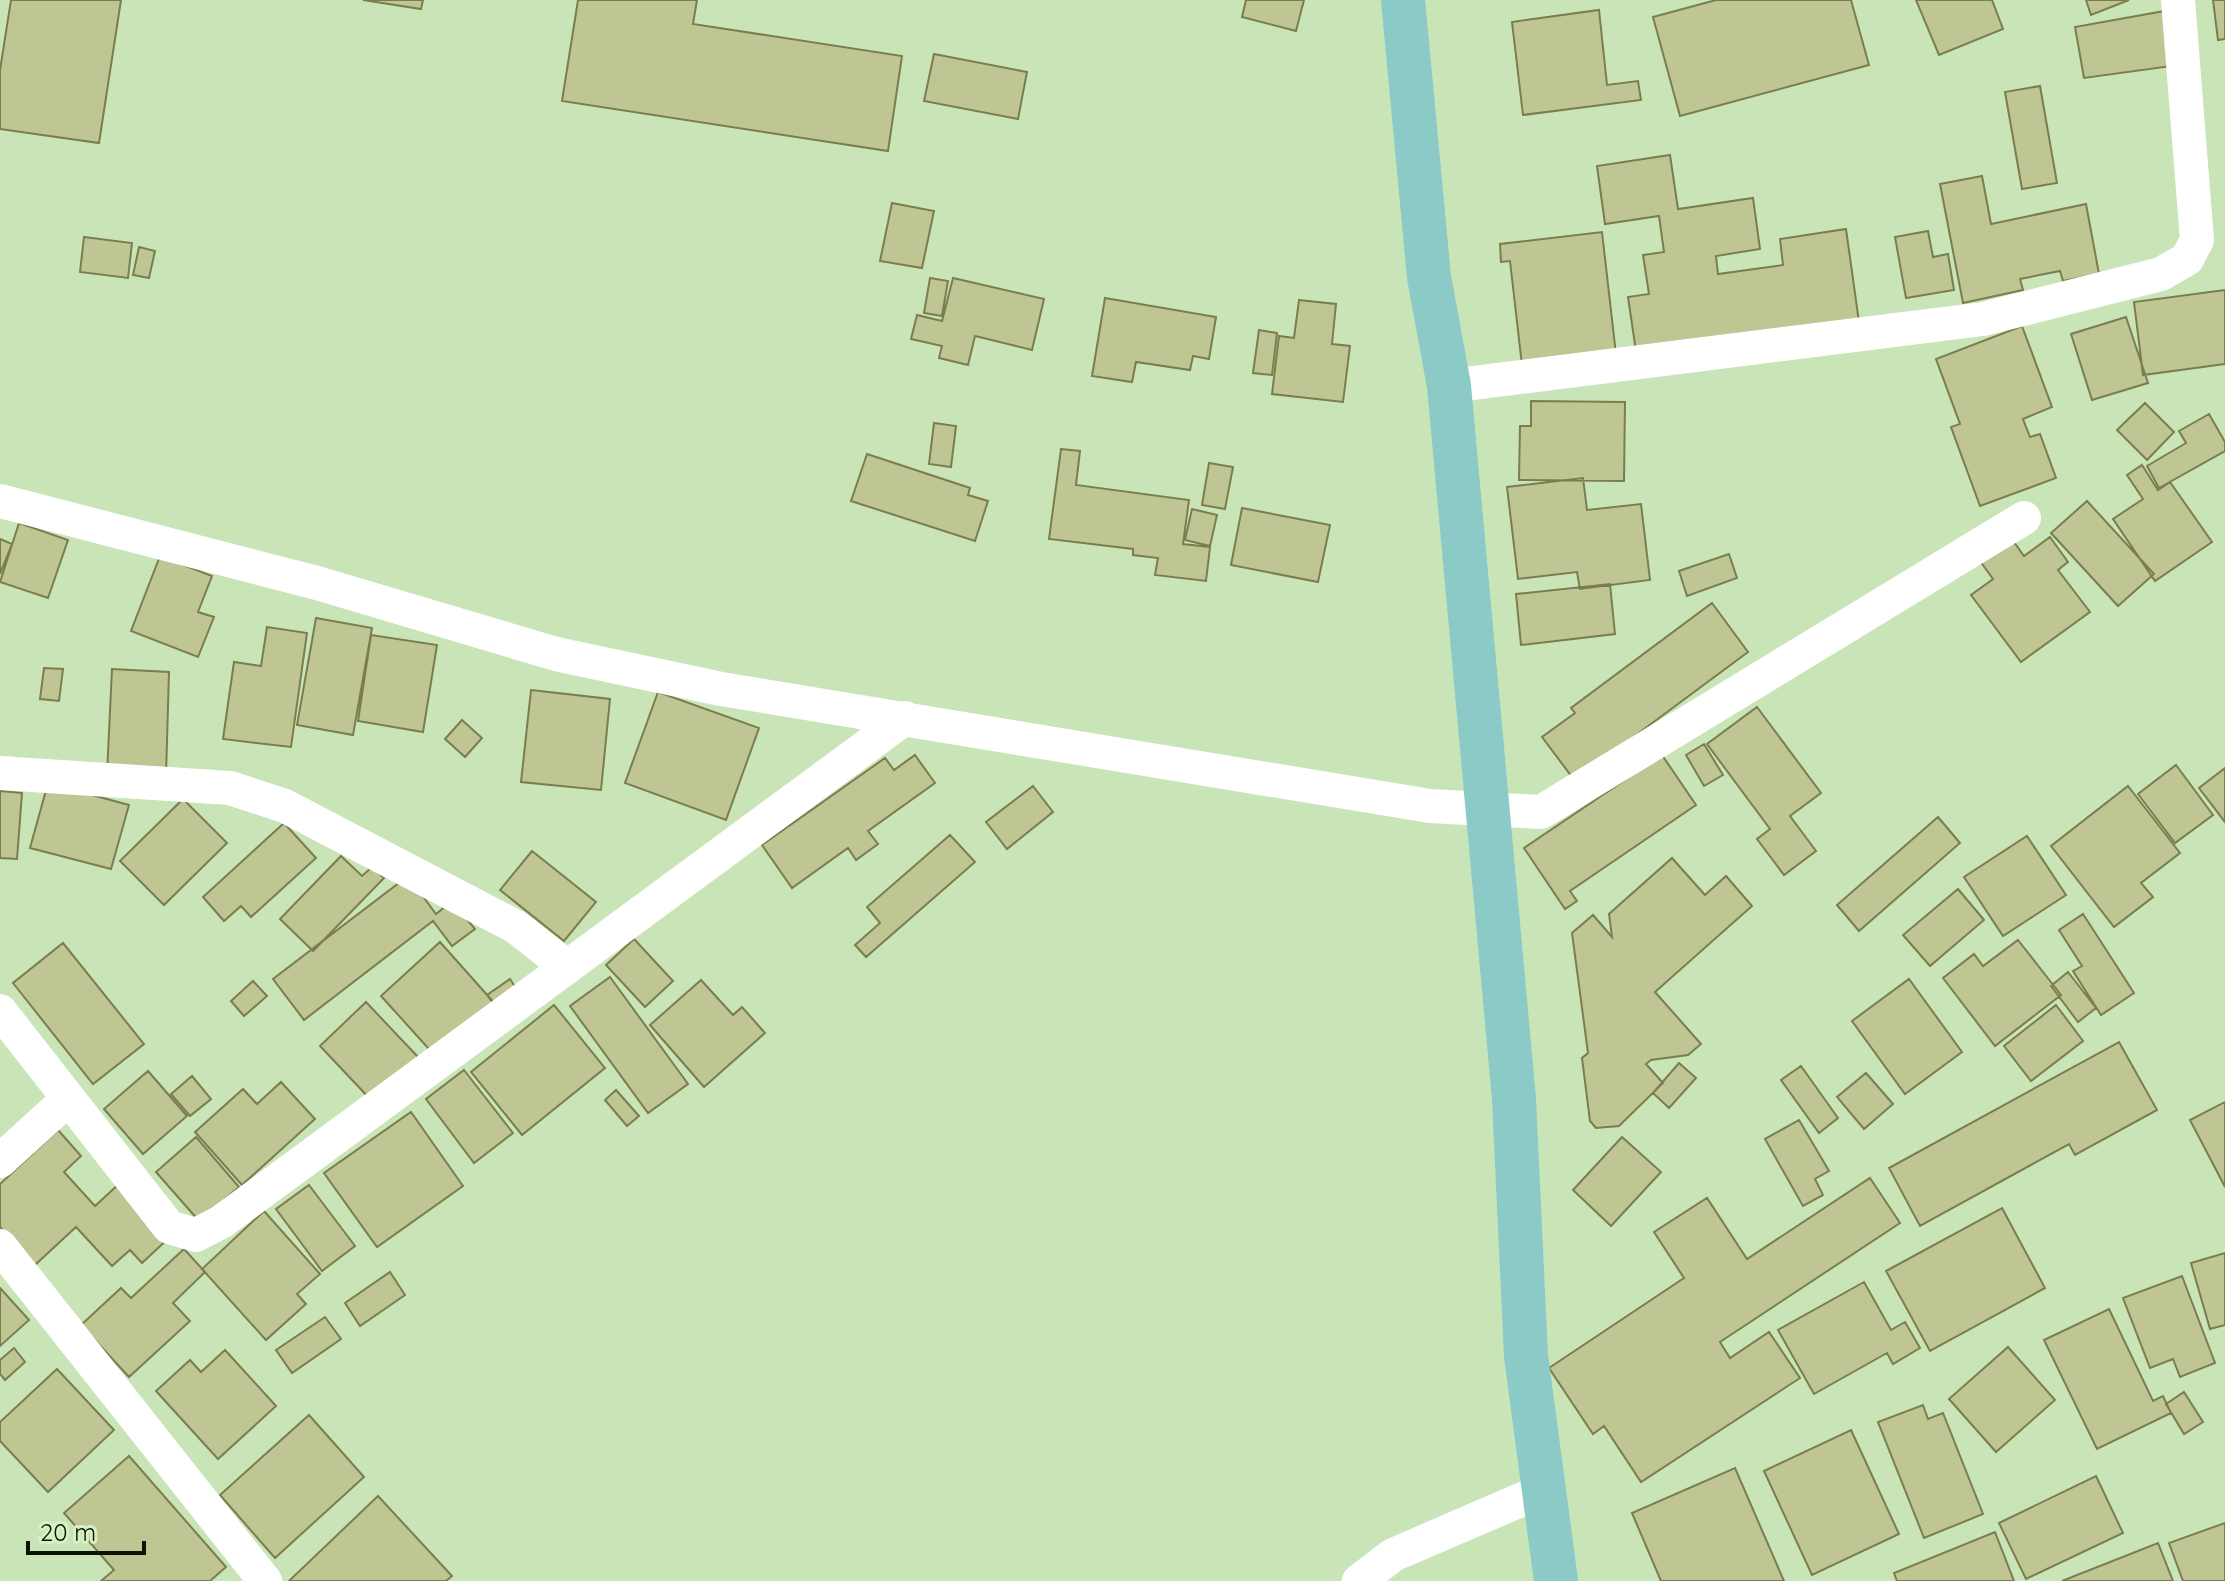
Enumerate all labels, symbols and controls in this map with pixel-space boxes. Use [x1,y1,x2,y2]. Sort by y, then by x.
scale bar [28,1505,144,1555]
text: 20 m [40,1517,96,1547]

